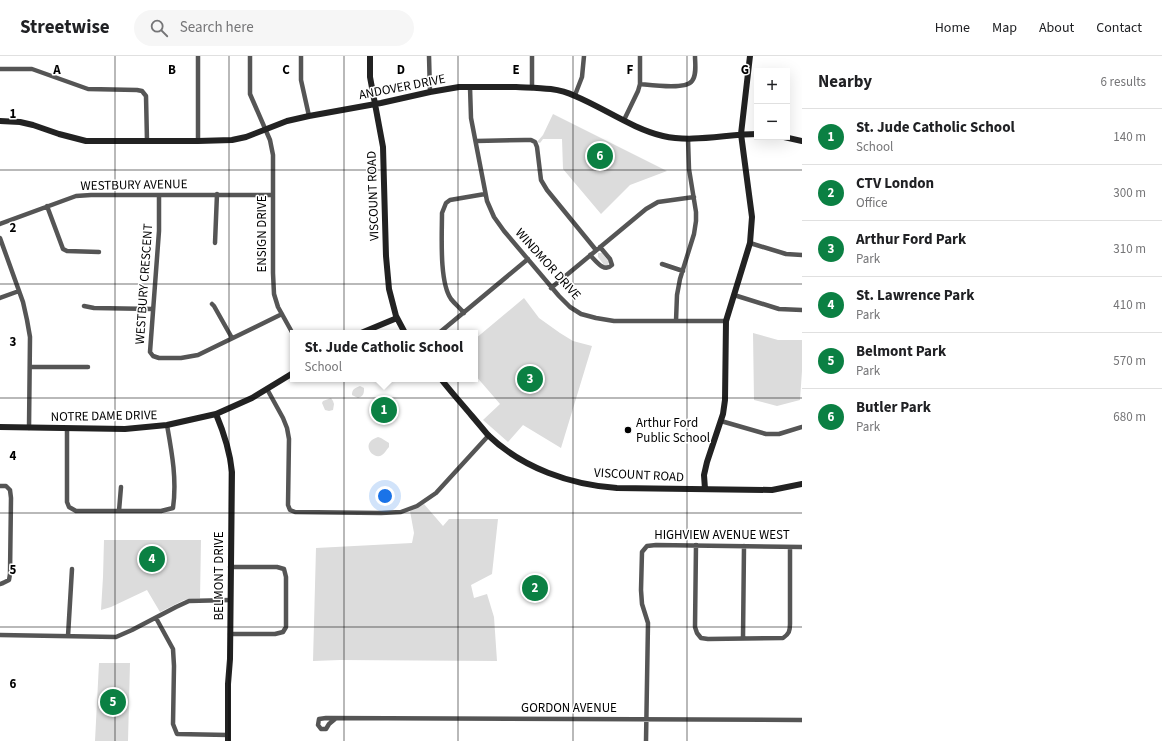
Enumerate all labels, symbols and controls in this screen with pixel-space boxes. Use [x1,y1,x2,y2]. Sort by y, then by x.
search box [134,10,414,46]
text: Streetwise [20,14,110,41]
icon: search [148,17,170,39]
text: Search here [180,17,254,38]
text: Home [935,18,970,38]
text: Map [992,18,1017,38]
text: About [1039,18,1074,38]
text: Contact [1096,18,1142,38]
text: A [52,61,61,79]
text: B [168,61,176,79]
text: C [282,61,290,79]
text: E [512,61,520,79]
text: F [627,61,634,79]
text: G [741,61,749,79]
map controls [754,68,790,140]
button: + [754,68,790,104]
text: Nearby [818,70,872,94]
street label: ANDOVER DRIVE [357,71,447,103]
text: 6 results [1101,73,1146,91]
button: − [754,104,790,140]
text: 1 [10,105,17,123]
text: St. Jude Catholic School [856,117,1015,138]
text: 1 [828,128,834,146]
text: 140 m [1113,128,1146,146]
text: School [856,138,893,156]
pin: 6 [587,141,613,171]
street label: VISCOUNT ROAD [362,151,384,241]
text: CTV London [856,173,934,194]
street label: WESTBURY AVENUE [80,175,188,195]
text: 2 [828,184,834,202]
text: 300 m [1113,184,1146,202]
text: Office [856,194,887,212]
street label: ENSIGN DRIVE [253,195,271,273]
text: 2 [10,219,17,237]
street label: WESTBURY CRESCENT [131,223,157,345]
street label: WINDMOR DRIVE [511,224,585,304]
text: Arthur Ford Park [856,229,966,250]
text: 3 [828,240,834,258]
text: 310 m [1113,240,1146,258]
text: Park [856,250,880,268]
text: St. Lawrence Park [856,285,974,306]
text: 4 [828,296,834,314]
text: 410 m [1113,296,1146,314]
text: Park [856,306,880,324]
popup [290,330,478,382]
text: 3 [10,333,17,351]
text: St. Jude Catholic School [305,337,463,358]
text: Belmont Park [856,341,946,362]
text: 5 [828,352,834,370]
text: 570 m [1113,352,1146,370]
text: School [305,358,342,376]
text: Park [856,362,880,380]
pin: 3 [517,364,543,394]
pin: 1 [371,395,397,425]
text: Butler Park [856,397,931,418]
street label: NOTRE DAME DRIVE [50,406,158,426]
text: 6 [828,408,834,426]
text: 680 m [1113,408,1146,426]
place label: Arthur Ford Public School [636,414,710,447]
text: Park [856,418,880,436]
marker: Arthur Ford Public School [623,425,633,435]
text: 4 [10,447,17,465]
street label: VISCOUNT ROAD [594,464,684,486]
your location [375,486,395,506]
street label: HIGHVIEW AVENUE WEST [654,526,790,544]
street label: BELMONT DRIVE [210,531,228,621]
pin: 4 [139,544,165,574]
text: 5 [10,561,17,579]
pin: 2 [522,573,548,603]
text: 6 [10,675,17,693]
pin: 5 [100,687,126,717]
street label: GORDON AVENUE [521,699,617,717]

